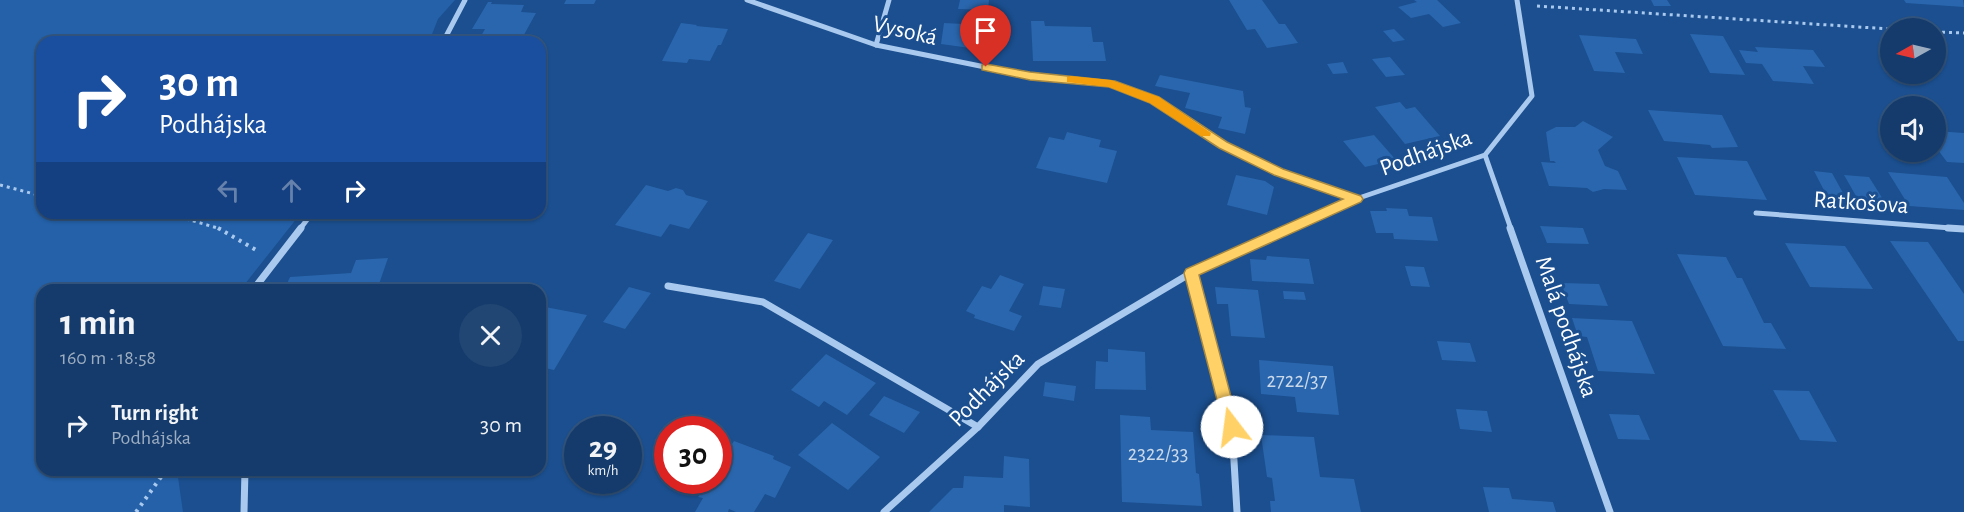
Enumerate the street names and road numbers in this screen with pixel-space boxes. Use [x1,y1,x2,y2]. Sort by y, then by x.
street label: Vysoká [870,12,940,50]
street label: Podhájska [1377,125,1475,181]
street label: Ratkošova [1813,188,1909,218]
street label: Malá podhájska [1531,253,1601,401]
street label: Podhájska [945,347,1029,431]

